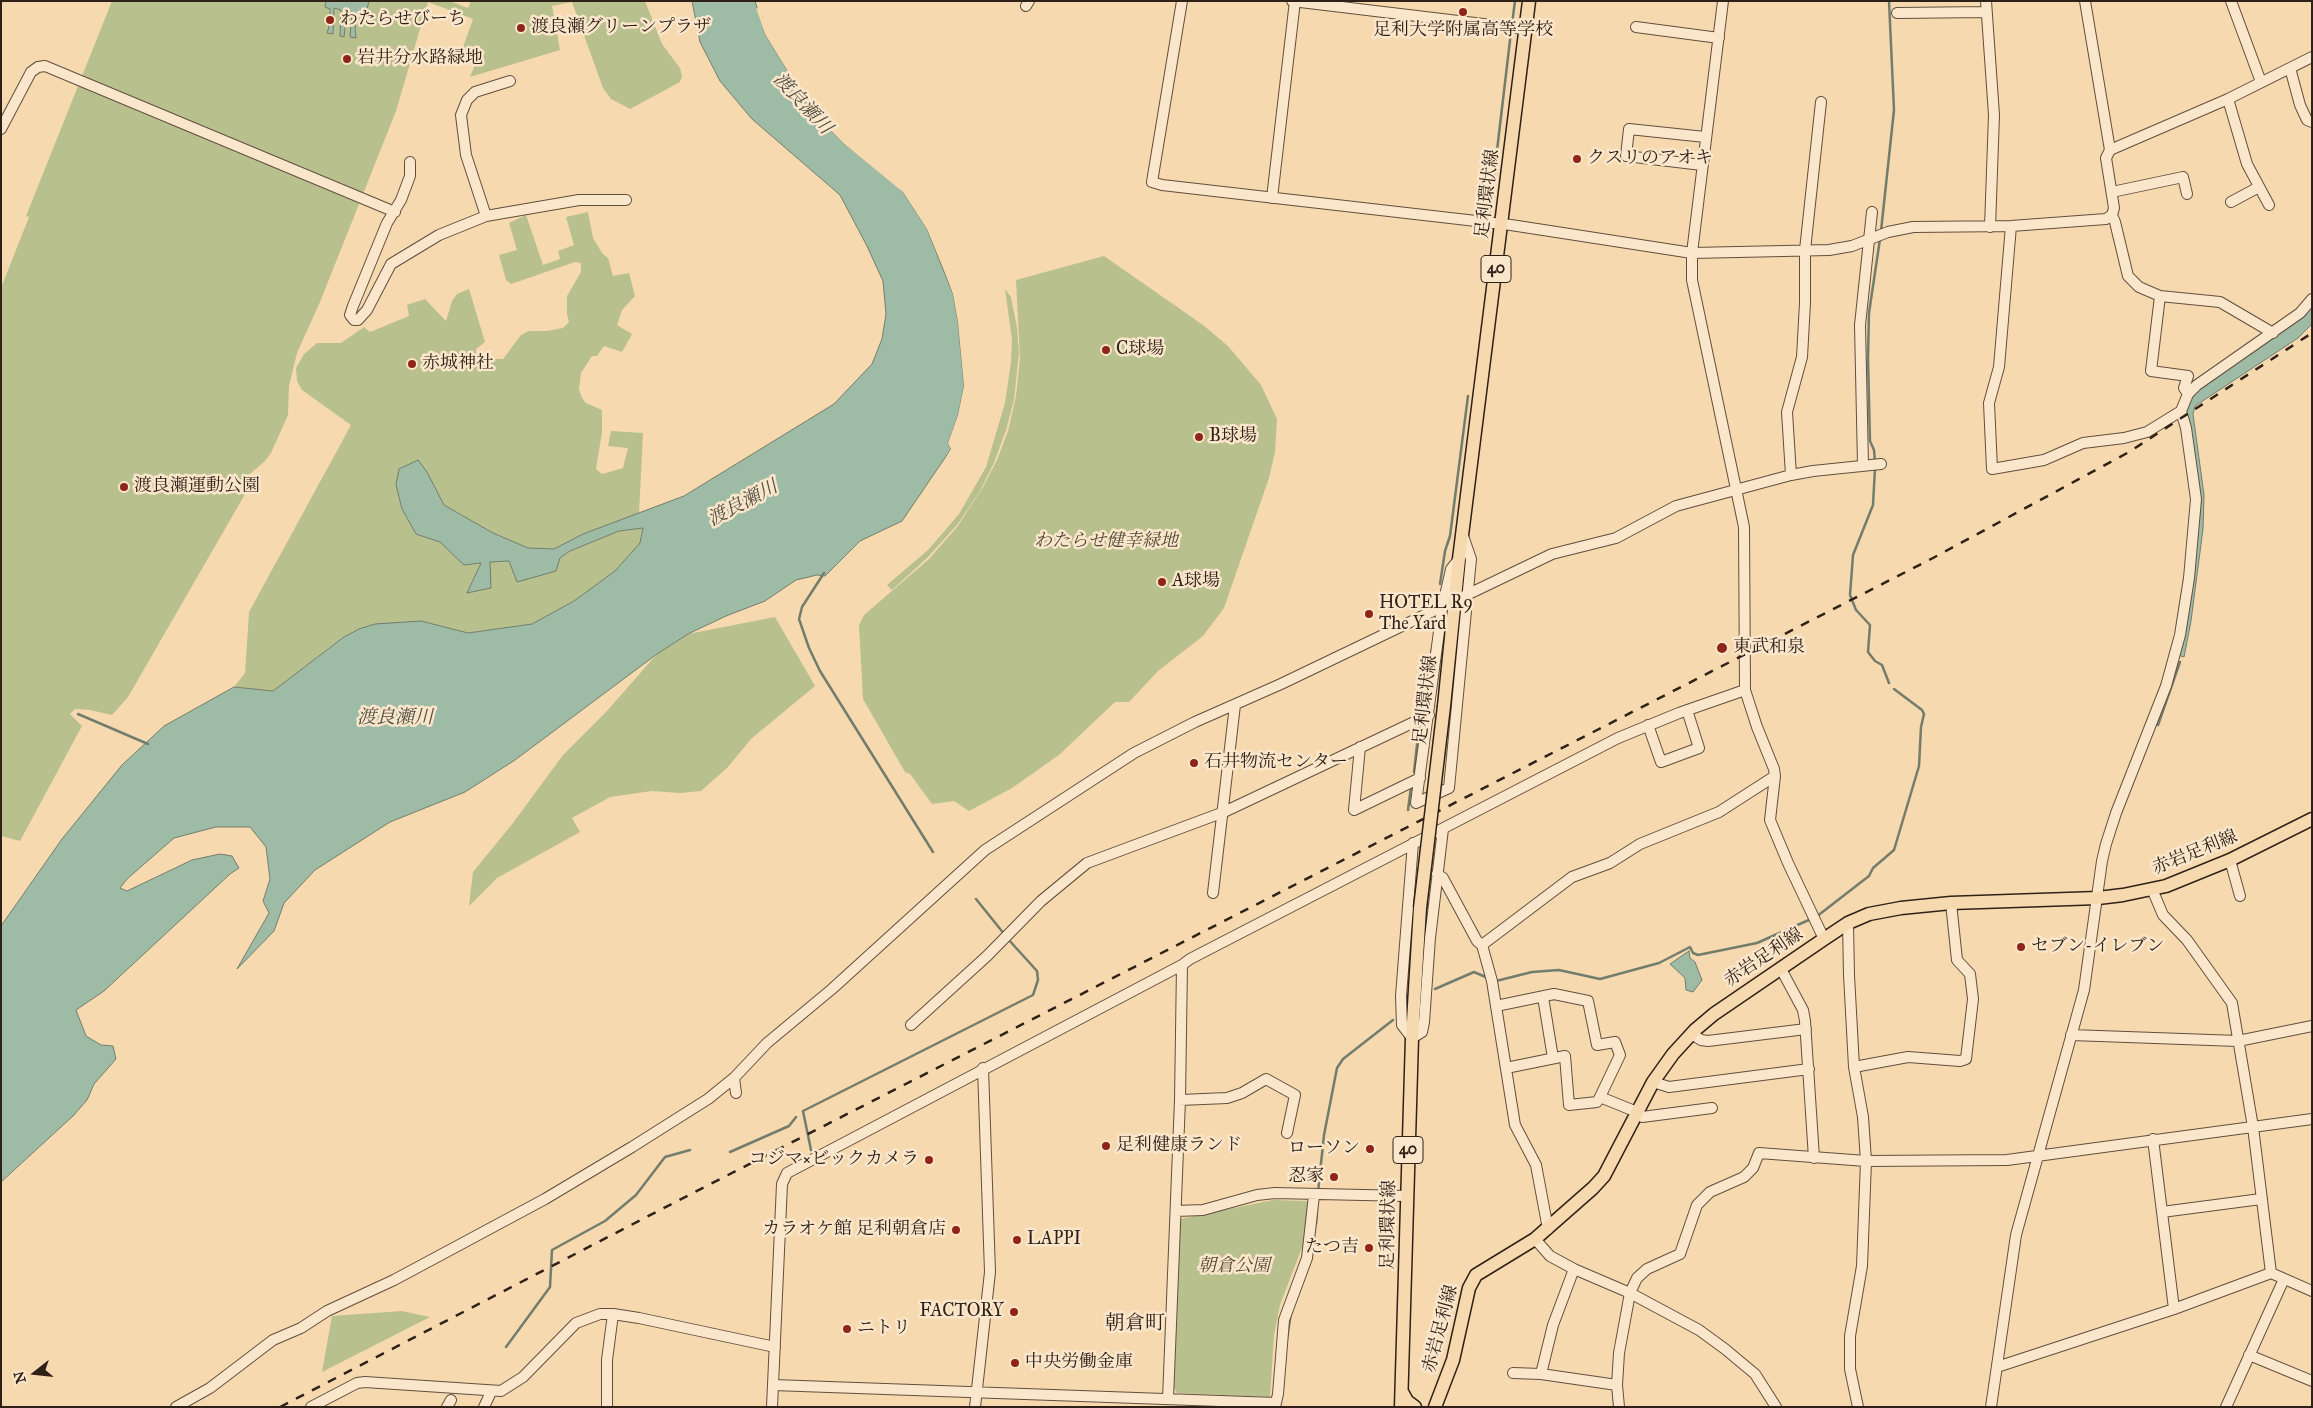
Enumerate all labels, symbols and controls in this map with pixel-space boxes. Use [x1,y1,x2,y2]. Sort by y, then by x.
marker: 足利大学附属高等学校 [1457,6,1469,18]
place label: わたらせびーち [340,9,466,31]
marker: わたらせびーち [324,14,336,26]
place label: 渡良瀬グリーンプラザ [531,17,711,39]
place label: 足利大学附属高等学校 [1373,20,1553,42]
marker: 渡良瀬グリーンプラザ [515,22,527,34]
place label: 岩井分水路緑地 [357,48,483,70]
marker: 岩井分水路緑地 [341,53,353,65]
water label: 渡良瀬川 [768,68,836,140]
street label: 足利環状線 [1472,148,1504,240]
place label: クスリのアオキ [1587,148,1713,170]
marker: クスリのアオキ [1571,153,1583,165]
road number: 40 [1481,255,1511,282]
place label: C球場 [1116,339,1164,361]
marker: C球場 [1100,344,1112,356]
place label: 赤城神社 [422,353,494,375]
marker: 赤城神社 [406,358,418,370]
place label: B球場 [1209,426,1257,448]
marker: B球場 [1193,431,1205,443]
place label: 渡良瀬運動公園 [134,476,260,498]
water label: 渡良瀬川 [704,476,782,532]
marker: 渡良瀬運動公園 [118,481,130,493]
park label: わたらせ健幸緑地 [1034,531,1178,553]
place label: A球場 [1172,571,1220,593]
marker: A球場 [1156,576,1168,588]
place label: HOTEL R9 The Yard [1379,593,1473,636]
marker: HOTEL R9 The Yard [1363,608,1375,620]
place label: 東武和泉 [1733,637,1805,659]
marker: 東武和泉 [1715,641,1729,655]
street label: 足利環状線 [1410,654,1442,746]
water label: 渡良瀬川 [357,707,433,729]
place label: 石井物流センター [1204,752,1348,774]
marker: 石井物流センター [1188,757,1200,769]
street label: 赤岩足利線 [2149,826,2241,880]
street label: 赤岩足利線 [1721,924,1807,992]
place label: セブン-イレブン [2031,936,2164,958]
marker: セブン-イレブン [2015,941,2027,953]
place label: 足利健康ランド [1116,1135,1242,1157]
road number: 40 [1393,1136,1423,1164]
place label: ローソン [1288,1138,1360,1160]
marker: 足利健康ランド [1100,1140,1112,1152]
marker: ローソン [1364,1143,1376,1155]
place label: コジマ×ビックカメラ [749,1149,919,1171]
marker: コジマ×ビックカメラ [923,1154,935,1166]
place label: 忍家 [1288,1166,1324,1188]
marker: 忍家 [1328,1171,1340,1183]
street label: 足利環状線 [1377,1180,1401,1270]
place label: カラオケ館 足利朝倉店 [762,1219,946,1241]
marker: カラオケ館 足利朝倉店 [950,1224,962,1236]
place label: LAPPI [1027,1229,1081,1251]
marker: LAPPI [1011,1234,1023,1246]
place label: たつ吉 [1305,1237,1359,1259]
marker: たつ吉 [1363,1242,1375,1254]
park label: 朝倉公園 [1198,1256,1270,1278]
street label: 赤岩足利線 [1419,1283,1463,1375]
place label: FACTORY [920,1301,1004,1323]
marker: FACTORY [1008,1306,1020,1318]
district label: 朝倉町 [1105,1312,1165,1336]
place label: ニトリ [857,1318,911,1340]
marker: ニトリ [841,1323,853,1335]
north arrow [10,1348,60,1398]
place label: 中央労働金庫 [1025,1352,1133,1374]
marker: 中央労働金庫 [1009,1357,1021,1369]
text: N [10,1369,30,1385]

